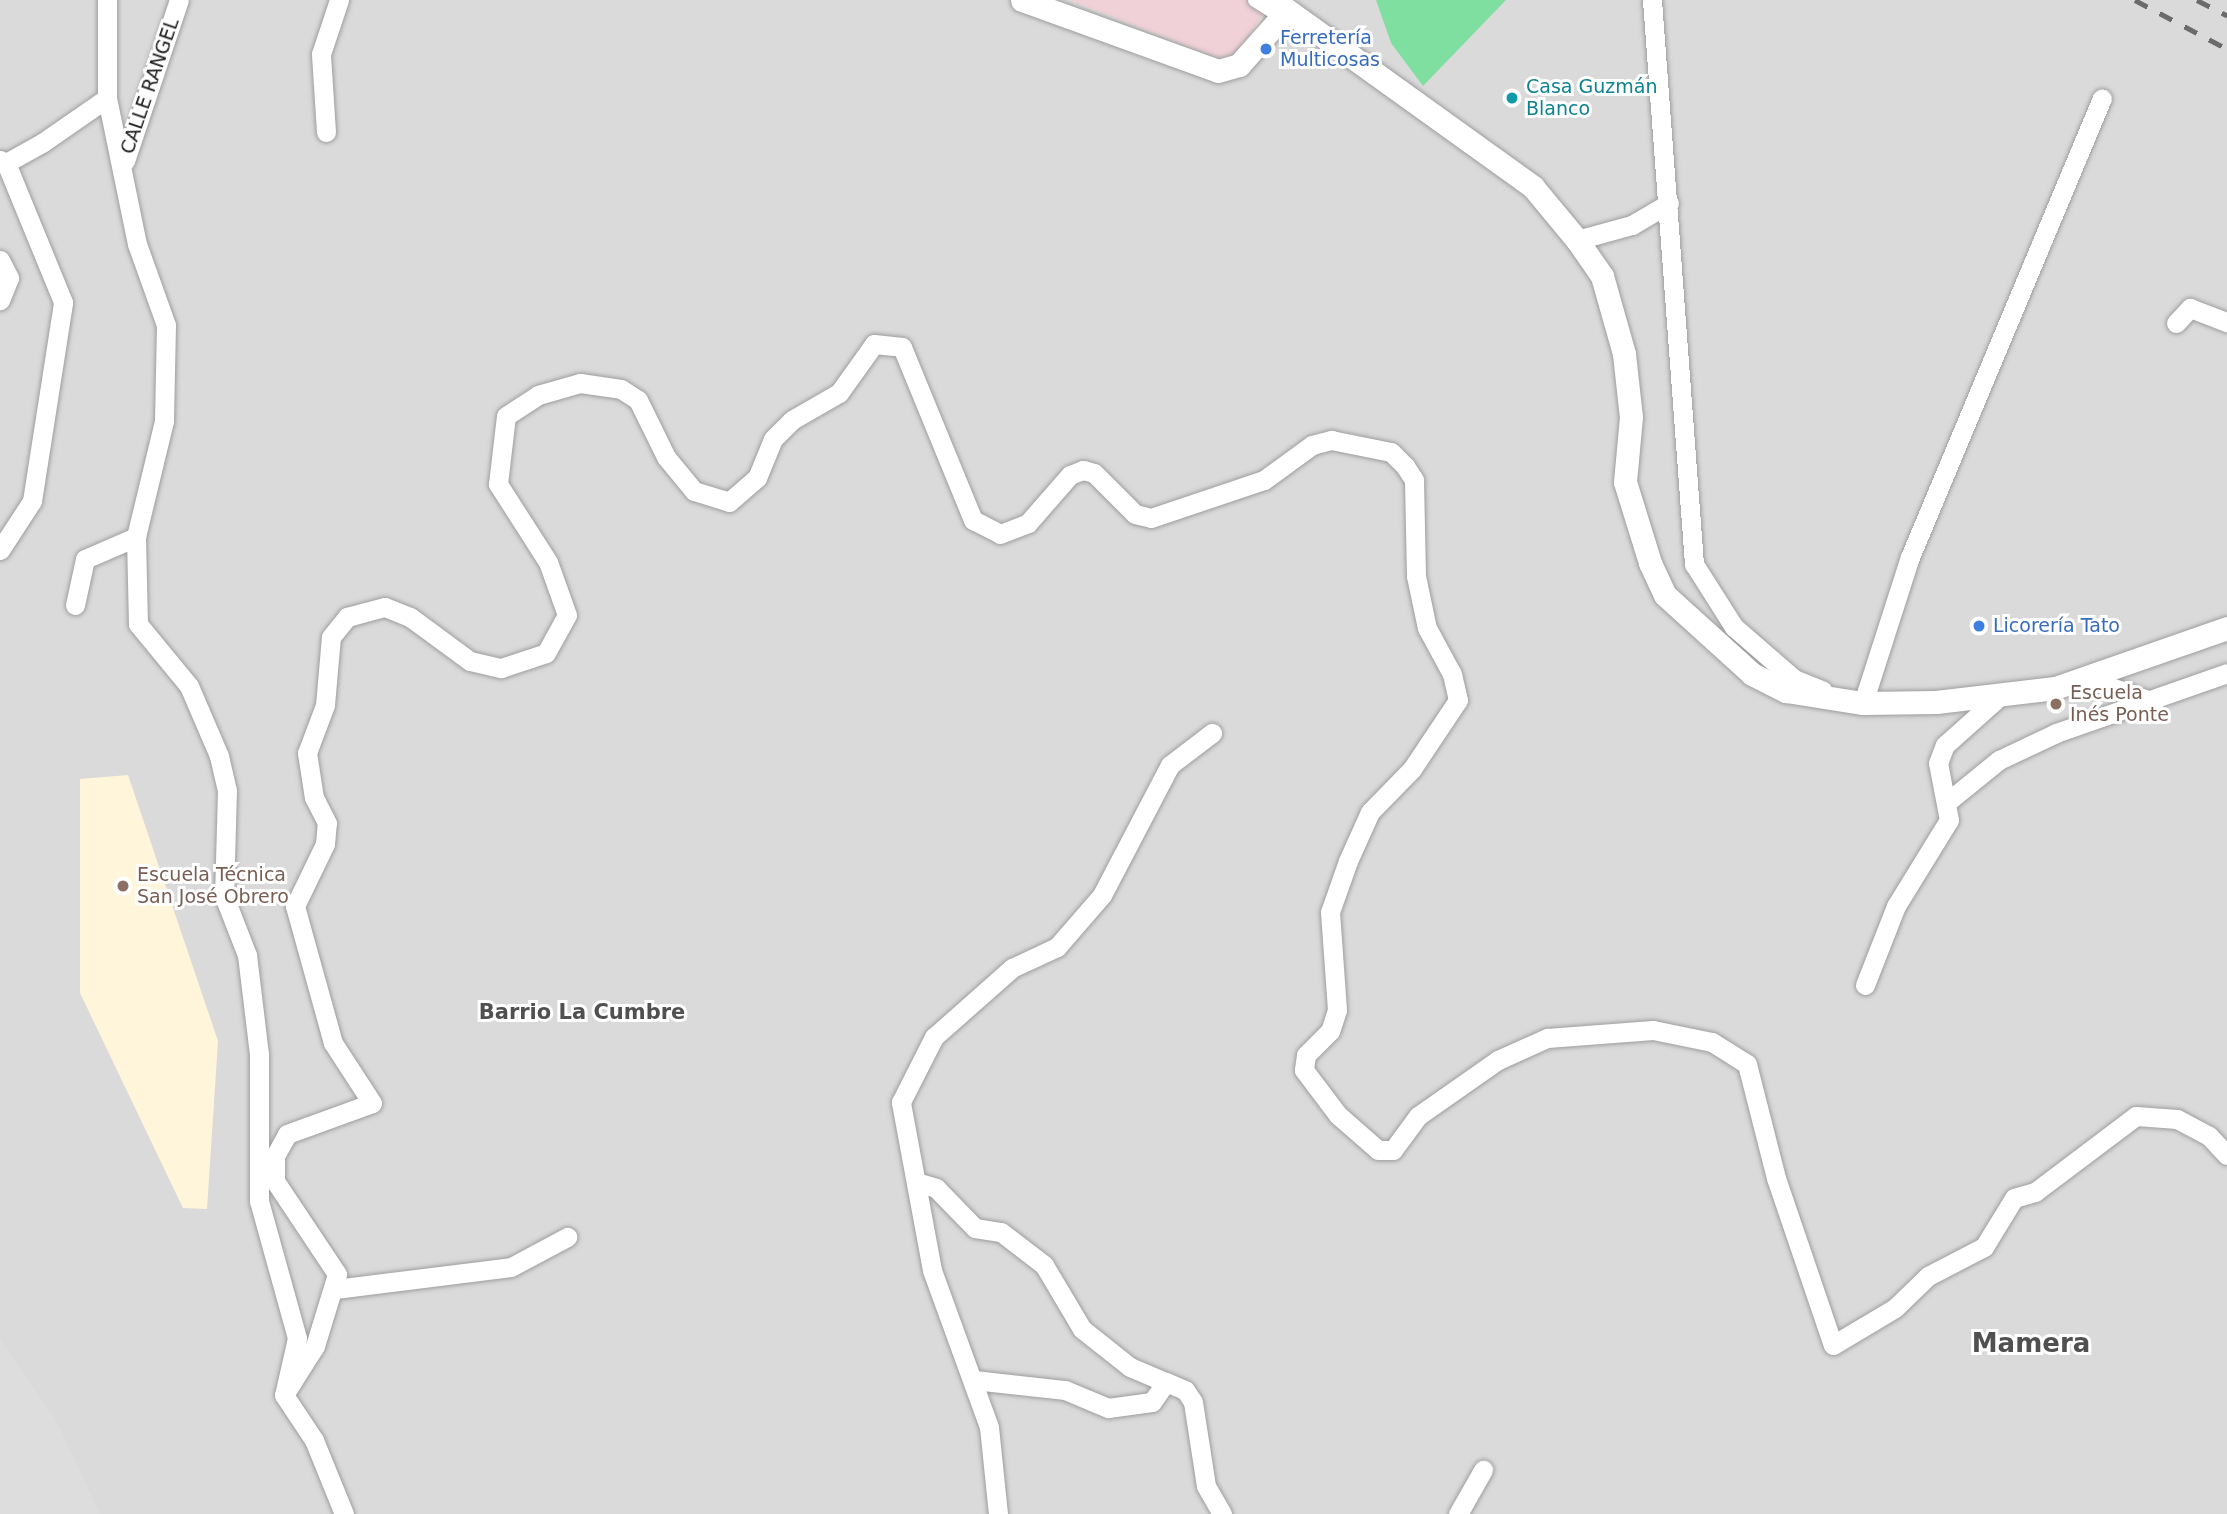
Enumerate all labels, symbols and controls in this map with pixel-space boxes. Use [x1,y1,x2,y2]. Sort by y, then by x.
street label: CALLE RANGEL [116,15,184,157]
place label: Ferretería Multicosas [1280,27,1380,71]
marker: Ferretería Multicosas [1258,41,1274,57]
place label: Casa Guzmán Blanco [1526,76,1657,120]
marker: Casa Guzmán Blanco [1504,90,1520,106]
place label: Licorería Tato [1993,615,2120,637]
marker: Licorería Tato [1971,618,1987,634]
place label: Escuela Inés Ponte [2070,682,2169,726]
marker: Escuela Inés Ponte [2048,696,2064,712]
place label: Escuela Técnica San José Obrero [137,864,289,908]
marker: Escuela Técnica San José Obrero [115,878,131,894]
district label: Barrio La Cumbre [479,999,685,1025]
district label: Mamera [1972,1328,2090,1360]

